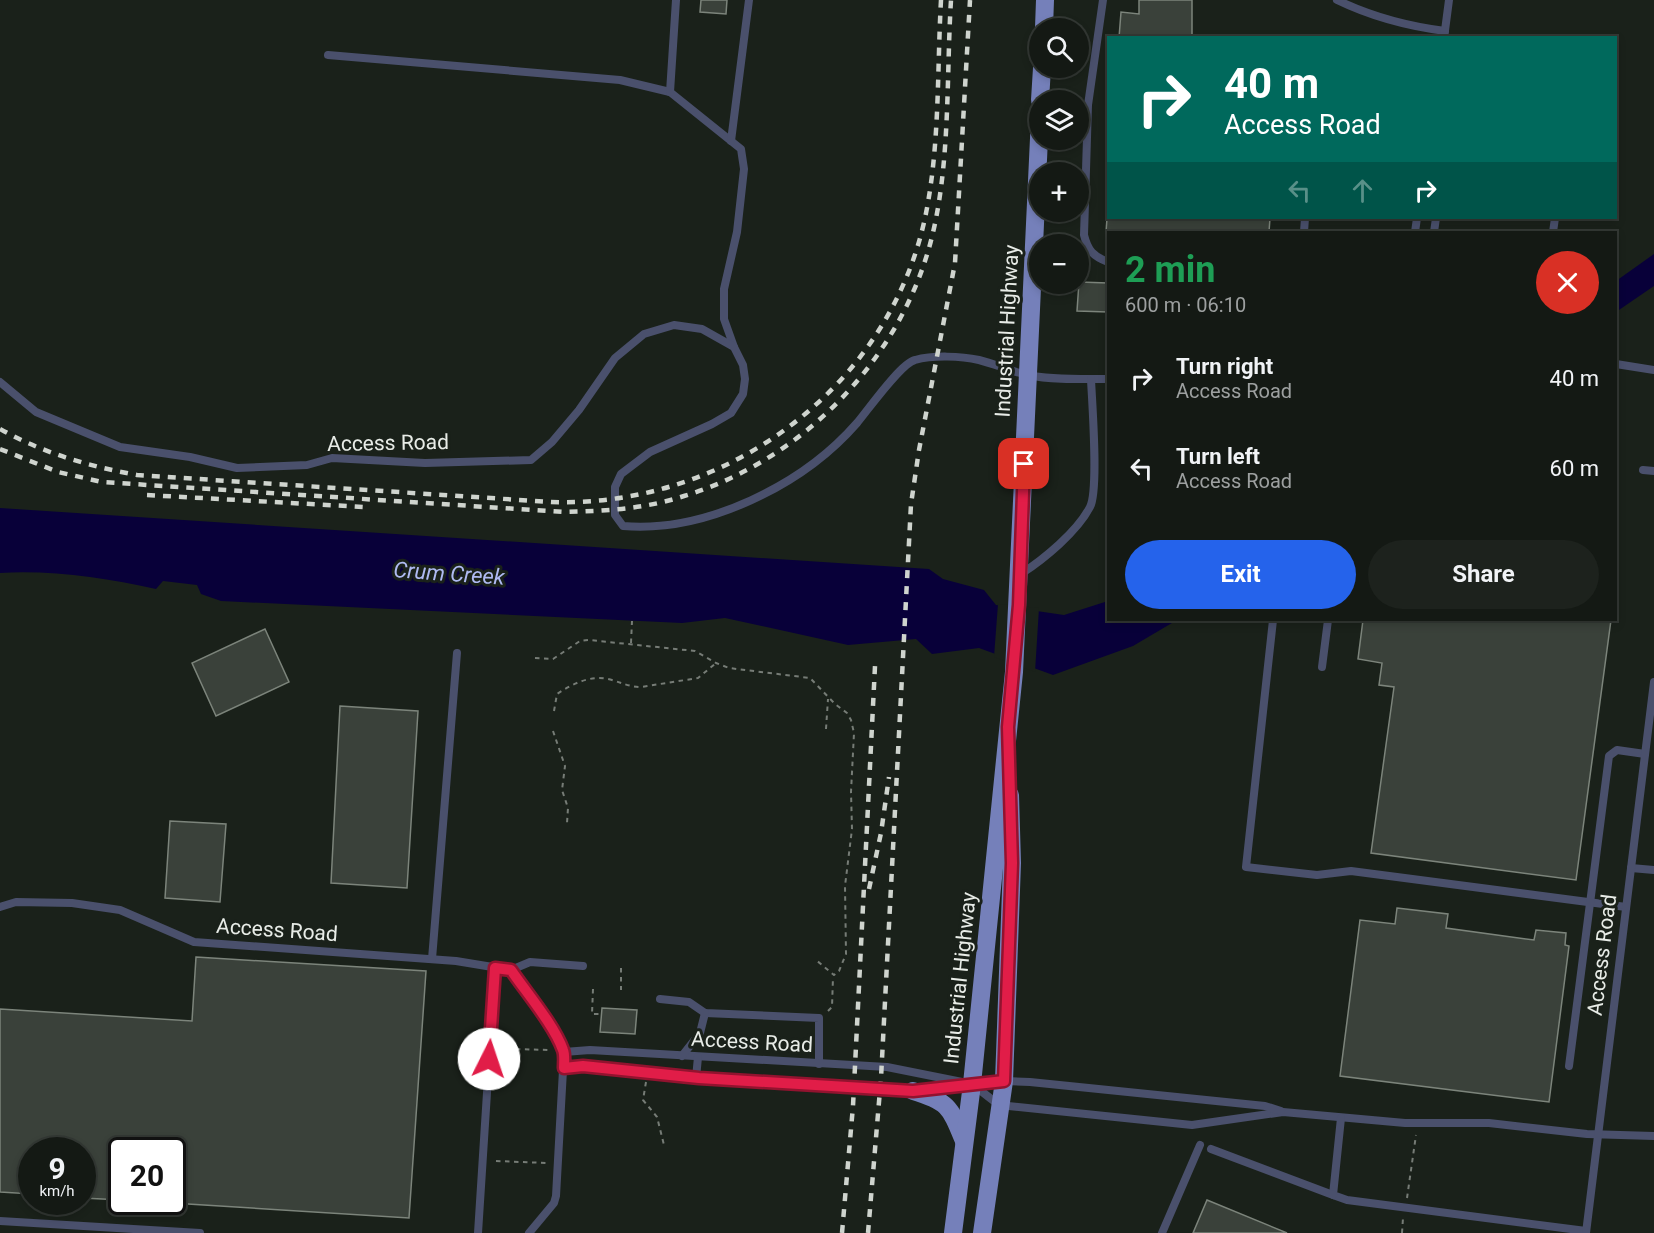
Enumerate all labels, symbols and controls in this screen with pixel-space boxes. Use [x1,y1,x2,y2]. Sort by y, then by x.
map controls [1029,18,1089,294]
button: search [1029,18,1089,78]
text: 40 m [1224,59,1319,108]
icon: right [1125,60,1203,138]
button: layers [1029,90,1089,150]
text: Access Road [1224,109,1381,141]
button: + [1029,162,1089,222]
icon: left [1283,174,1316,207]
icon: ahead [1346,174,1379,207]
icon: right [1409,174,1442,207]
button: − [1029,234,1089,294]
street label: Industrial Highway [990,244,1024,418]
text: 2 min [1125,249,1216,291]
button: close [1536,251,1599,314]
text: 600 m · 06:10 [1125,293,1246,317]
text: Turn right [1176,354,1273,379]
icon: right [1125,362,1158,395]
text: 40 m [1550,366,1599,391]
text: Access Road [1176,379,1292,403]
street label: Access Road [327,430,449,456]
pin [998,438,1049,489]
text: Turn left [1176,444,1260,469]
icon: arrive [1007,447,1040,480]
icon: left [1125,452,1158,485]
text: 60 m [1550,456,1599,481]
text: Access Road [1176,469,1292,493]
button: Exit [1125,540,1356,609]
button: Share [1368,540,1599,609]
water label: Crum Creek [393,557,507,590]
street label: Industrial Highway [939,891,981,1065]
street label: Access Road [1583,893,1621,1017]
street label: Access Road [215,914,339,946]
position arrow [457,1027,521,1091]
street label: Access Road [691,1027,813,1057]
speed limit sign: 20 [108,1137,186,1215]
text: 9 [48,1151,66,1186]
text: km/h [39,1182,75,1200]

